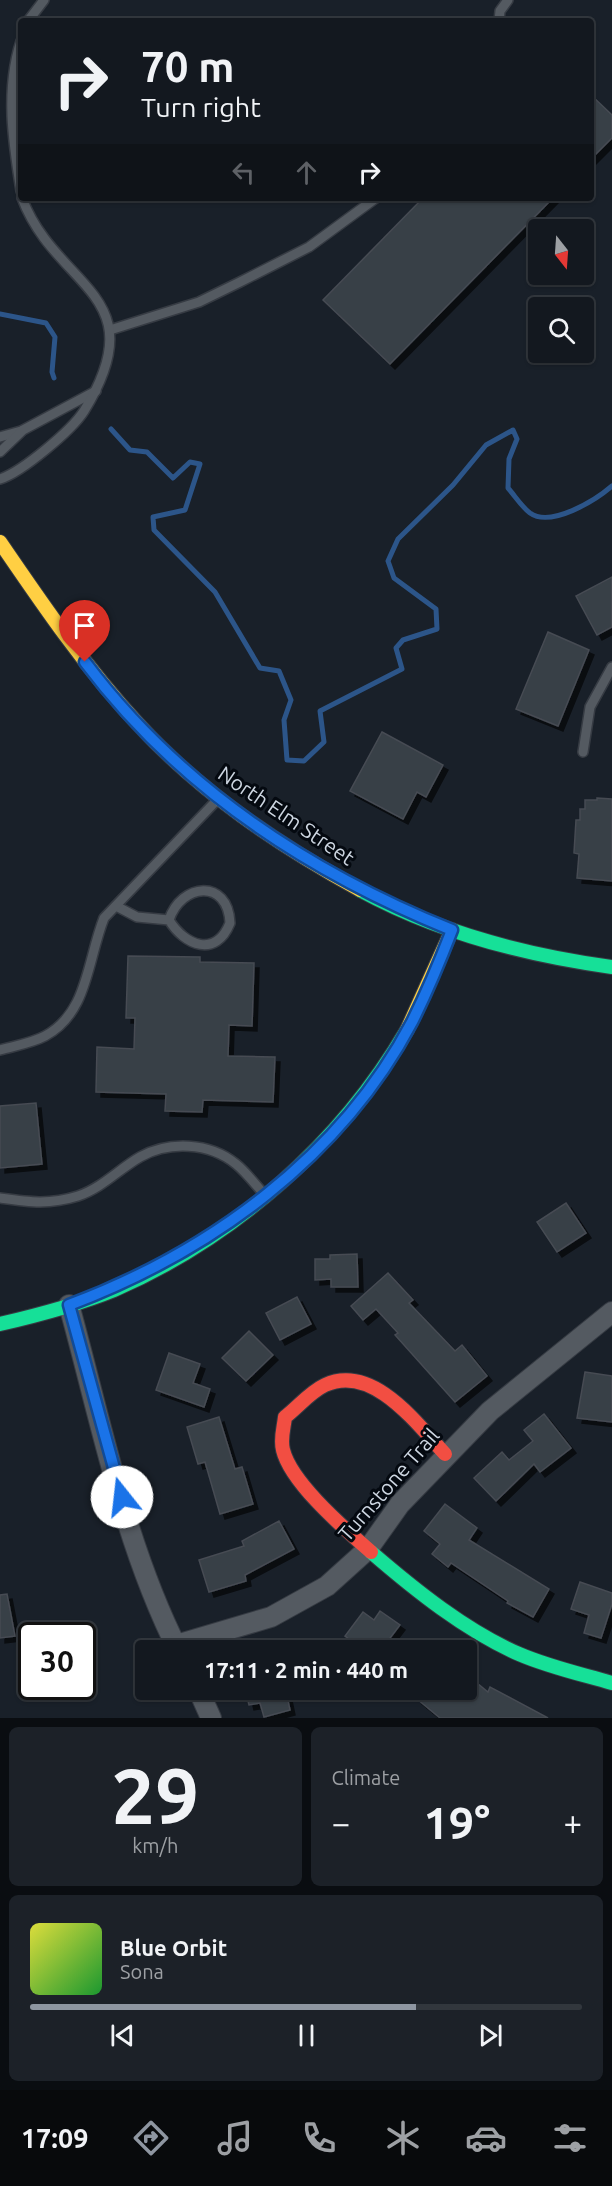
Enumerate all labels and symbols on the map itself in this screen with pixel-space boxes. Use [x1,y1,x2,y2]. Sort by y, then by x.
north arrow [528,219,594,285]
pin [59,600,110,662]
street label: North Elm Street [214,761,359,870]
street label: Turnstone Trail [333,1423,444,1546]
position arrow [90,1465,154,1529]
speed limit sign: 30 [18,1622,96,1700]

